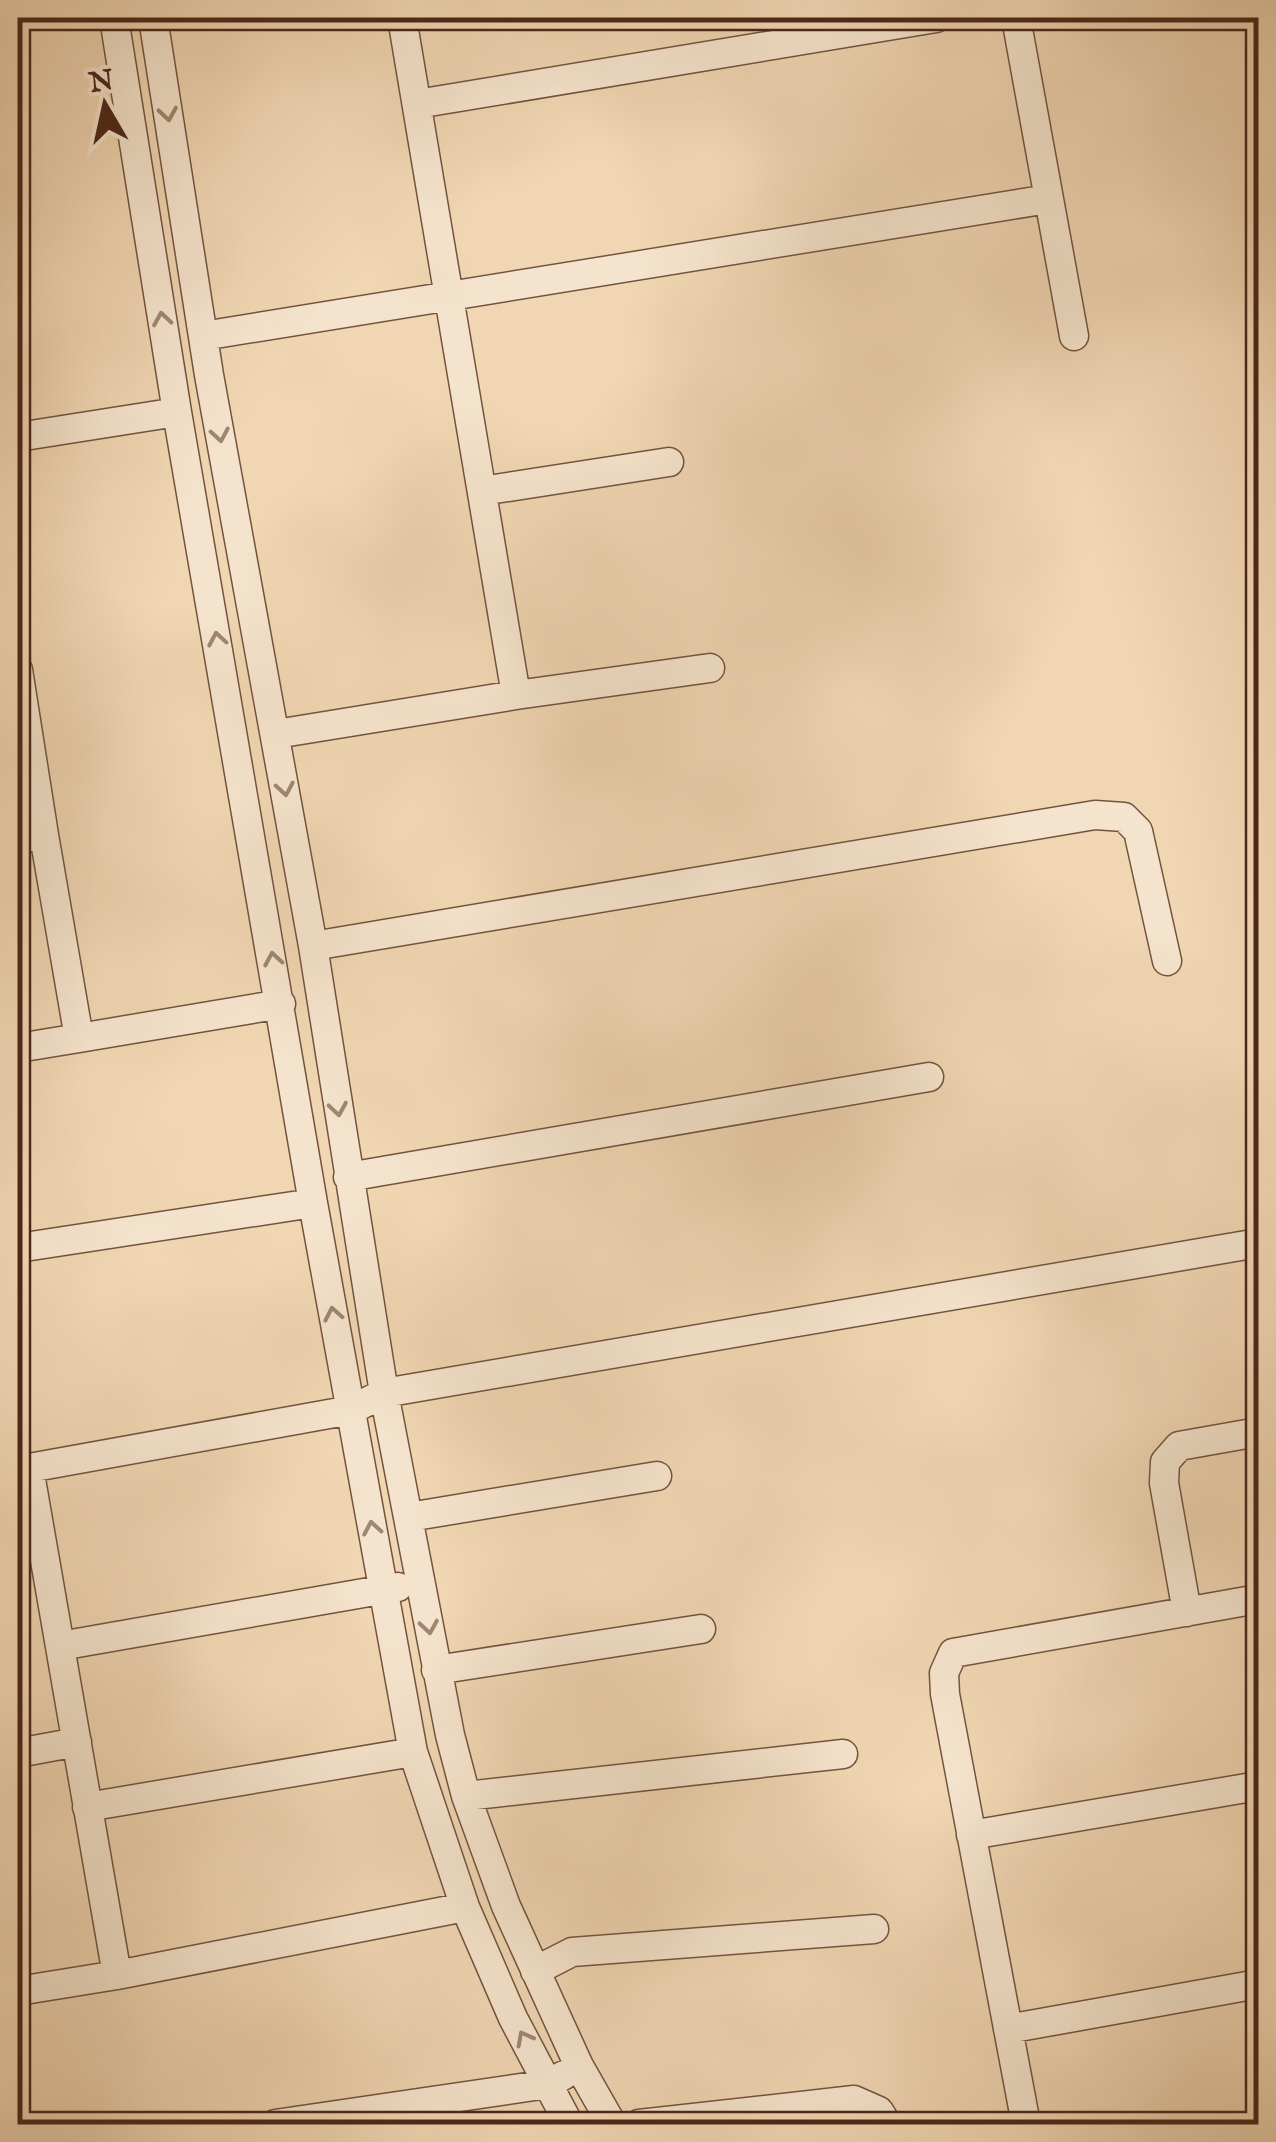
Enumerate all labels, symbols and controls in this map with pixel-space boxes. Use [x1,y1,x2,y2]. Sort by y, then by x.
north arrow [55,55,155,155]
text: N [86,64,116,102]
one-way arrow [157,106,178,122]
one-way arrow [153,310,174,327]
one-way arrow [209,426,230,443]
one-way arrow [207,631,228,647]
one-way arrow [274,780,295,797]
one-way arrow [263,951,284,967]
one-way arrow [326,1101,347,1118]
one-way arrow [323,1306,344,1322]
one-way arrow [362,1520,383,1536]
one-way arrow [417,1618,438,1635]
one-way arrow [516,2031,536,2049]

